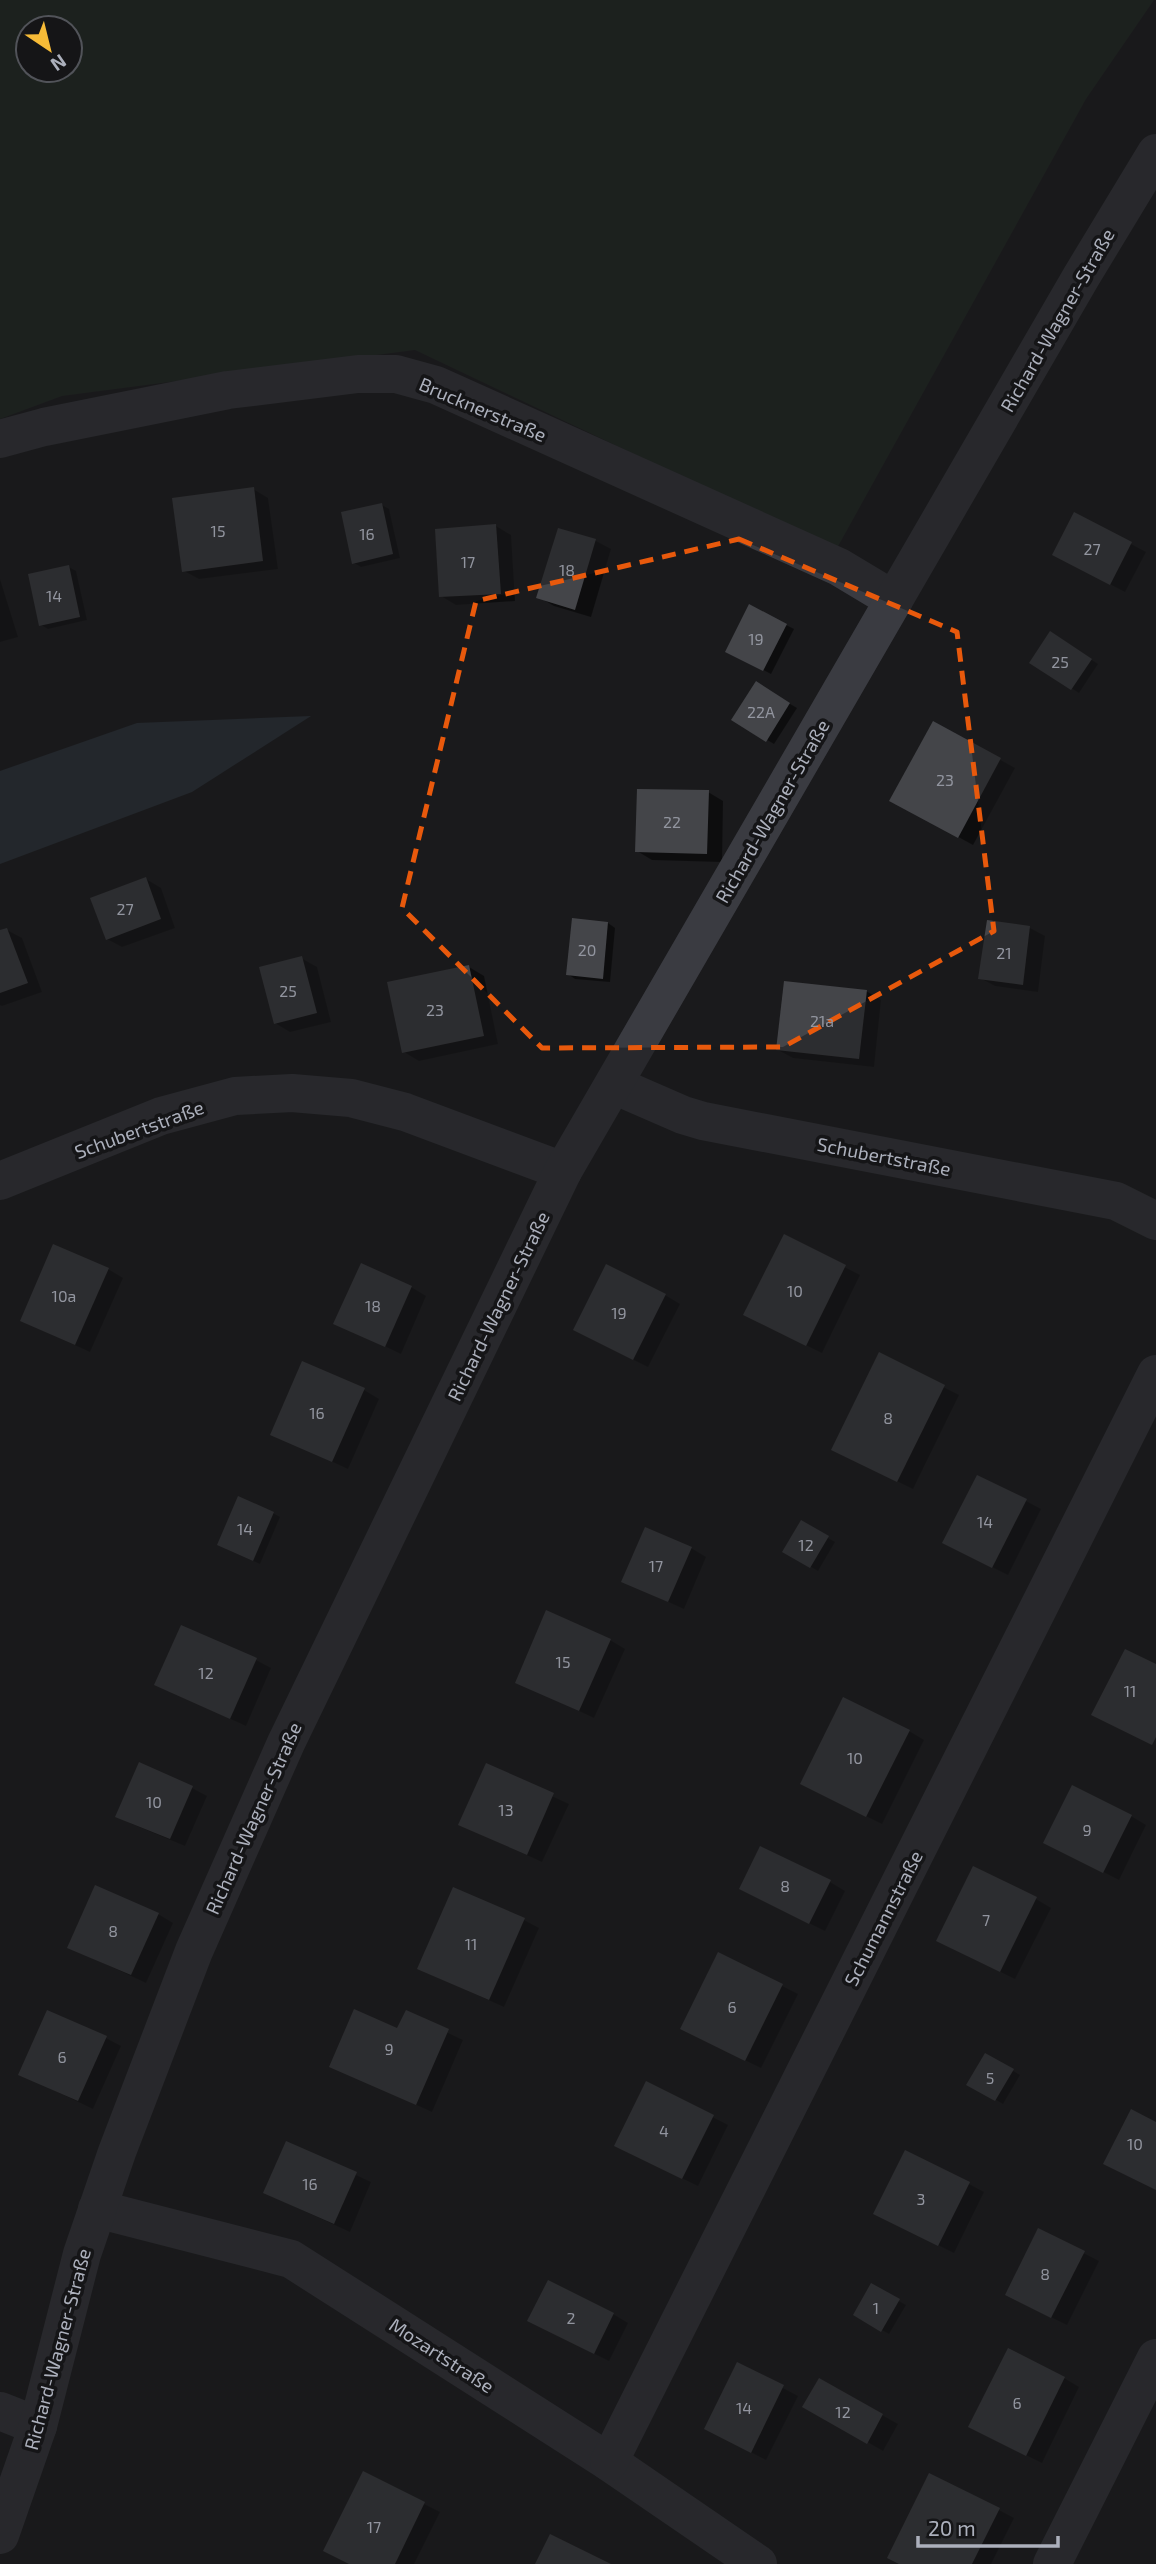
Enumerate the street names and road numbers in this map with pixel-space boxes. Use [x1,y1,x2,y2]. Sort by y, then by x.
street label: Richard-Wagner-Straße [995,224,1119,416]
street label: Brucknerstraße [416,372,550,446]
street label: Richard-Wagner-Straße [710,715,834,907]
street label: Schubertstraße [71,1095,207,1163]
street label: Schubertstraße [815,1132,953,1180]
street label: Richard-Wagner-Straße [442,1208,554,1404]
street label: Richard-Wagner-Straße [200,1718,306,1918]
street label: Schumannstraße [839,1846,927,1990]
street label: Richard-Wagner-Straße [19,2246,95,2452]
street label: Mozartstraße [385,2313,499,2397]

